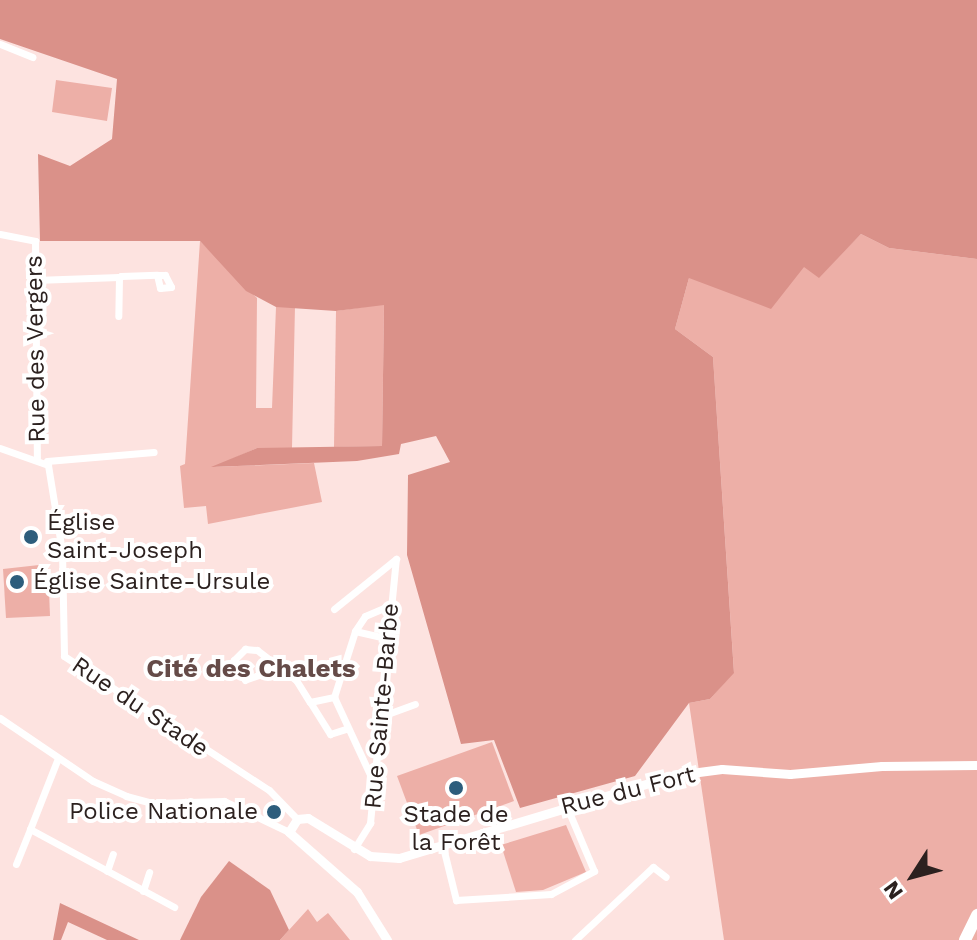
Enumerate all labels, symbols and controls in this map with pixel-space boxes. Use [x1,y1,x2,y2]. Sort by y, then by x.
street label: Rue des Vergers [20,255,52,443]
place label: Église Saint-Joseph [47,509,203,565]
marker: Église Saint-Joseph [22,528,40,546]
place label: Église Sainte-Ursule [33,568,270,596]
marker: Église Sainte-Ursule [8,573,26,591]
street label: Rue Sainte-Barbe [359,602,405,810]
street label: Rue du Stade [66,651,214,763]
district label: Cité des Chalets [146,653,356,685]
street label: Rue du Fort [558,760,698,822]
marker: Stade de la Forêt [447,779,465,797]
place label: Police Nationale [69,798,258,826]
place label: Stade de la Forêt [404,801,508,857]
marker: Police Nationale [265,803,283,821]
north arrow [873,836,953,916]
text: N [878,876,908,904]

